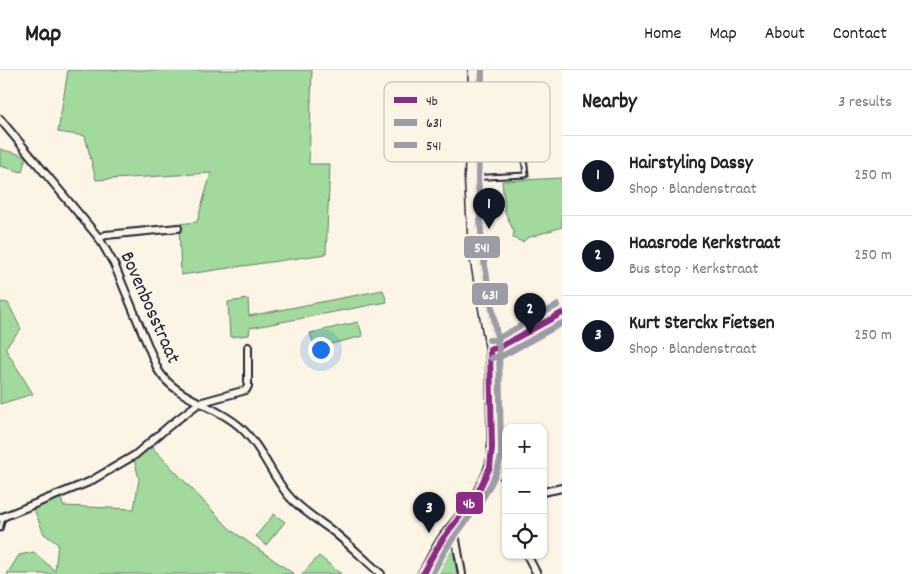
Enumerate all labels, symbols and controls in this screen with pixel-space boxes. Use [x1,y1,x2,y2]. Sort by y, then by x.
text: Map [25,18,61,52]
text: Home [644,22,681,47]
text: Map [709,22,737,47]
text: About [765,22,805,47]
text: Contact [833,22,887,47]
legend [384,82,550,162]
text: Nearby [582,88,637,118]
text: 3 results [838,91,892,114]
text: 4b [426,92,438,112]
text: 631 [426,114,442,134]
text: 541 [426,137,441,157]
text: Hairstyling Dassy [629,151,753,178]
text: 1 [596,164,600,187]
text: 250 m [854,164,892,187]
text: Shop · Blandenstraat [629,178,757,201]
pin: 1 [473,188,505,229]
text: Haasrode Kerkstraat [629,231,781,258]
line badge: 541 [463,235,501,259]
text: 541 [474,239,490,259]
text: 2 [595,244,602,267]
text: 250 m [854,244,892,267]
street label: Bovenbosstraat [112,247,186,369]
text: Bus stop · Kerkstraat [629,258,758,281]
line badge: 631 [471,282,509,306]
text: 631 [482,286,498,306]
pin: 2 [514,293,546,334]
text: Kurt Sterckx Fietsen [629,311,774,338]
text: 3 [594,324,602,347]
text: 250 m [854,324,892,347]
your location [308,337,334,363]
text: Shop · Blandenstraat [629,338,757,361]
map controls [502,424,547,559]
button: + [502,424,547,469]
button: − [502,469,547,514]
line badge: 4b [455,491,484,515]
pin: 3 [413,492,445,533]
text: 4b [463,495,475,515]
button: locate [502,514,547,559]

